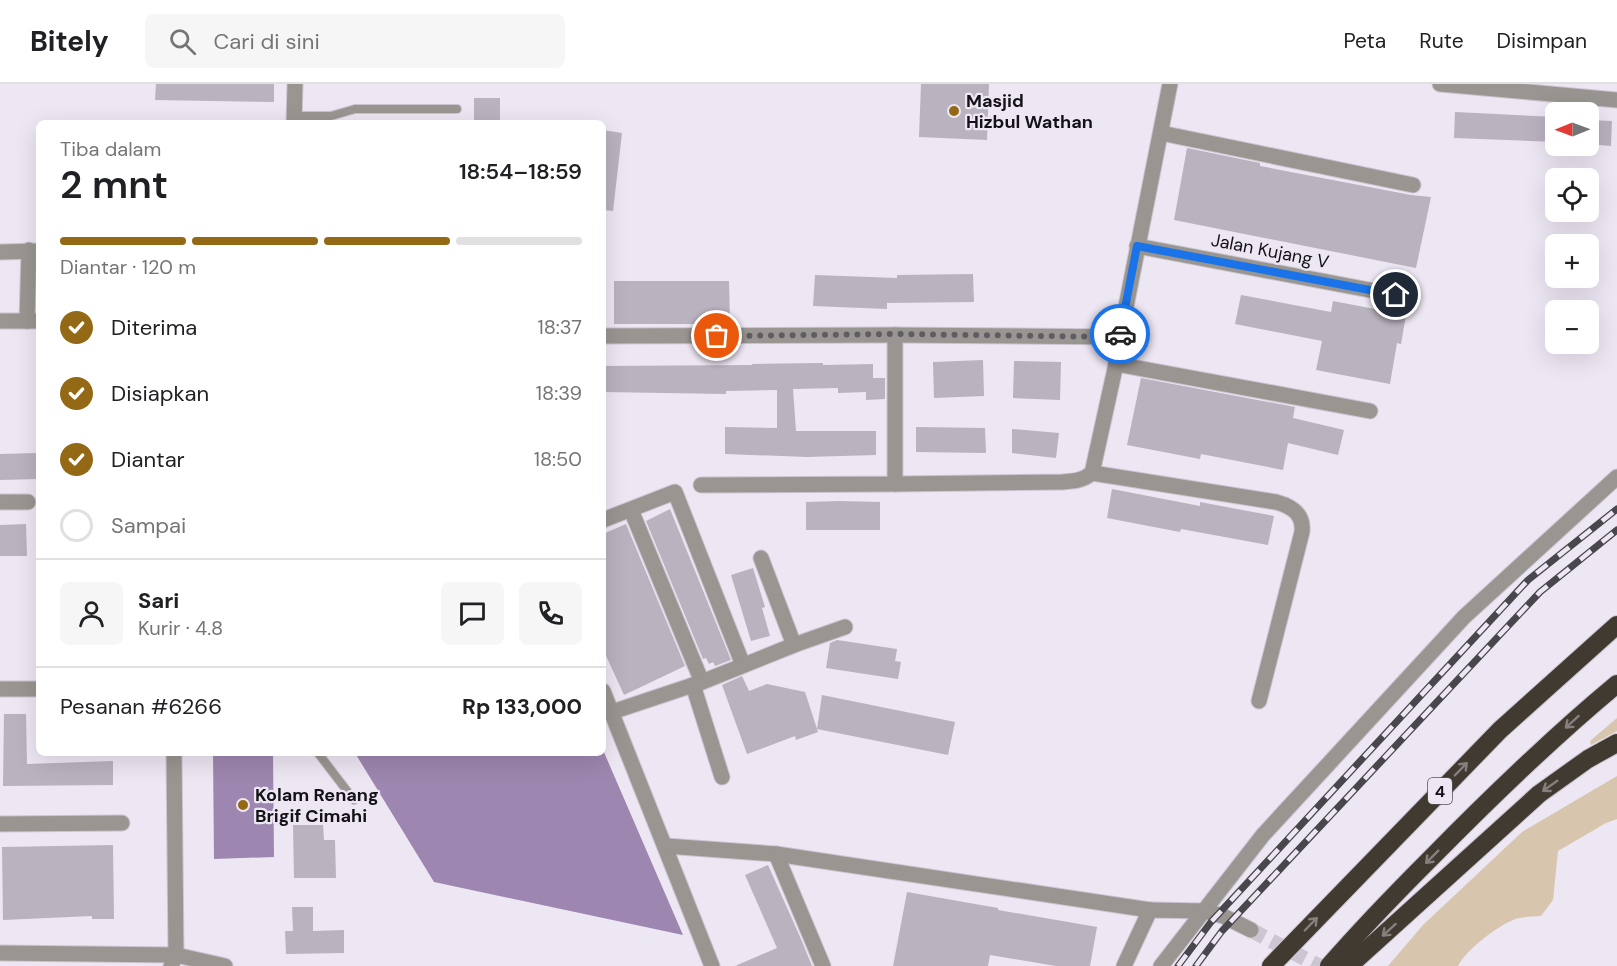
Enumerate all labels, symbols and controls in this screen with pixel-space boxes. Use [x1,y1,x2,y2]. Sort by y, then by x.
search box [145,14,565,68]
text: Bitely [30,23,109,60]
icon: search [166,25,199,58]
text: Cari di sini [214,27,320,56]
text: Peta [1343,27,1386,55]
text: Rute [1419,27,1464,55]
text: Disimpan [1497,27,1587,55]
place label: Masjid Hizbul Wathan [966,89,1093,134]
north arrow [1545,102,1599,156]
map controls [1545,102,1599,354]
marker: Masjid Hizbul Wathan [947,104,961,118]
text: Tiba dalam [60,136,161,162]
text: 18:54–18:59 [459,157,582,186]
text: 2 mnt [60,159,168,210]
button: locate [1545,168,1599,222]
street label: Jalan Kujang V [1209,228,1331,274]
button: + [1545,234,1599,288]
text: Diantar · 120 m [60,254,196,280]
pin [1370,269,1421,320]
icon: home [1379,278,1412,311]
button: − [1545,300,1599,354]
courier [1090,304,1150,364]
pin [691,310,742,361]
icon: check [60,311,93,344]
text: Diterima [111,313,197,342]
text: 18:37 [537,314,582,340]
icon: car [1104,318,1137,351]
icon: bag [700,319,733,352]
icon: check [60,377,93,410]
text: Disiapkan [111,379,209,408]
text: 18:39 [536,380,582,406]
icon: check [60,443,93,476]
text: Diantar [111,445,185,474]
text: 18:50 [534,446,582,472]
text: Sampai [111,511,186,540]
button: person [60,582,123,645]
button: chat [441,582,504,645]
button: phone [519,582,582,645]
text: Sari [138,586,179,615]
text: Kurir · 4.8 [138,615,223,641]
text: Pesanan #6266 [60,692,222,721]
text: Rp 133,000 [462,692,582,721]
one-way arrow [1565,715,1580,729]
one-way arrow [1454,761,1469,776]
road number: 4 [1428,778,1452,804]
one-way arrow [1542,780,1559,792]
place label: Kolam Renang Brigif Cimahi [255,783,379,828]
marker: Kolam Renang Brigif Cimahi [236,798,250,812]
one-way arrow [1425,849,1440,864]
one-way arrow [1304,916,1318,931]
one-way arrow [1382,923,1397,937]

